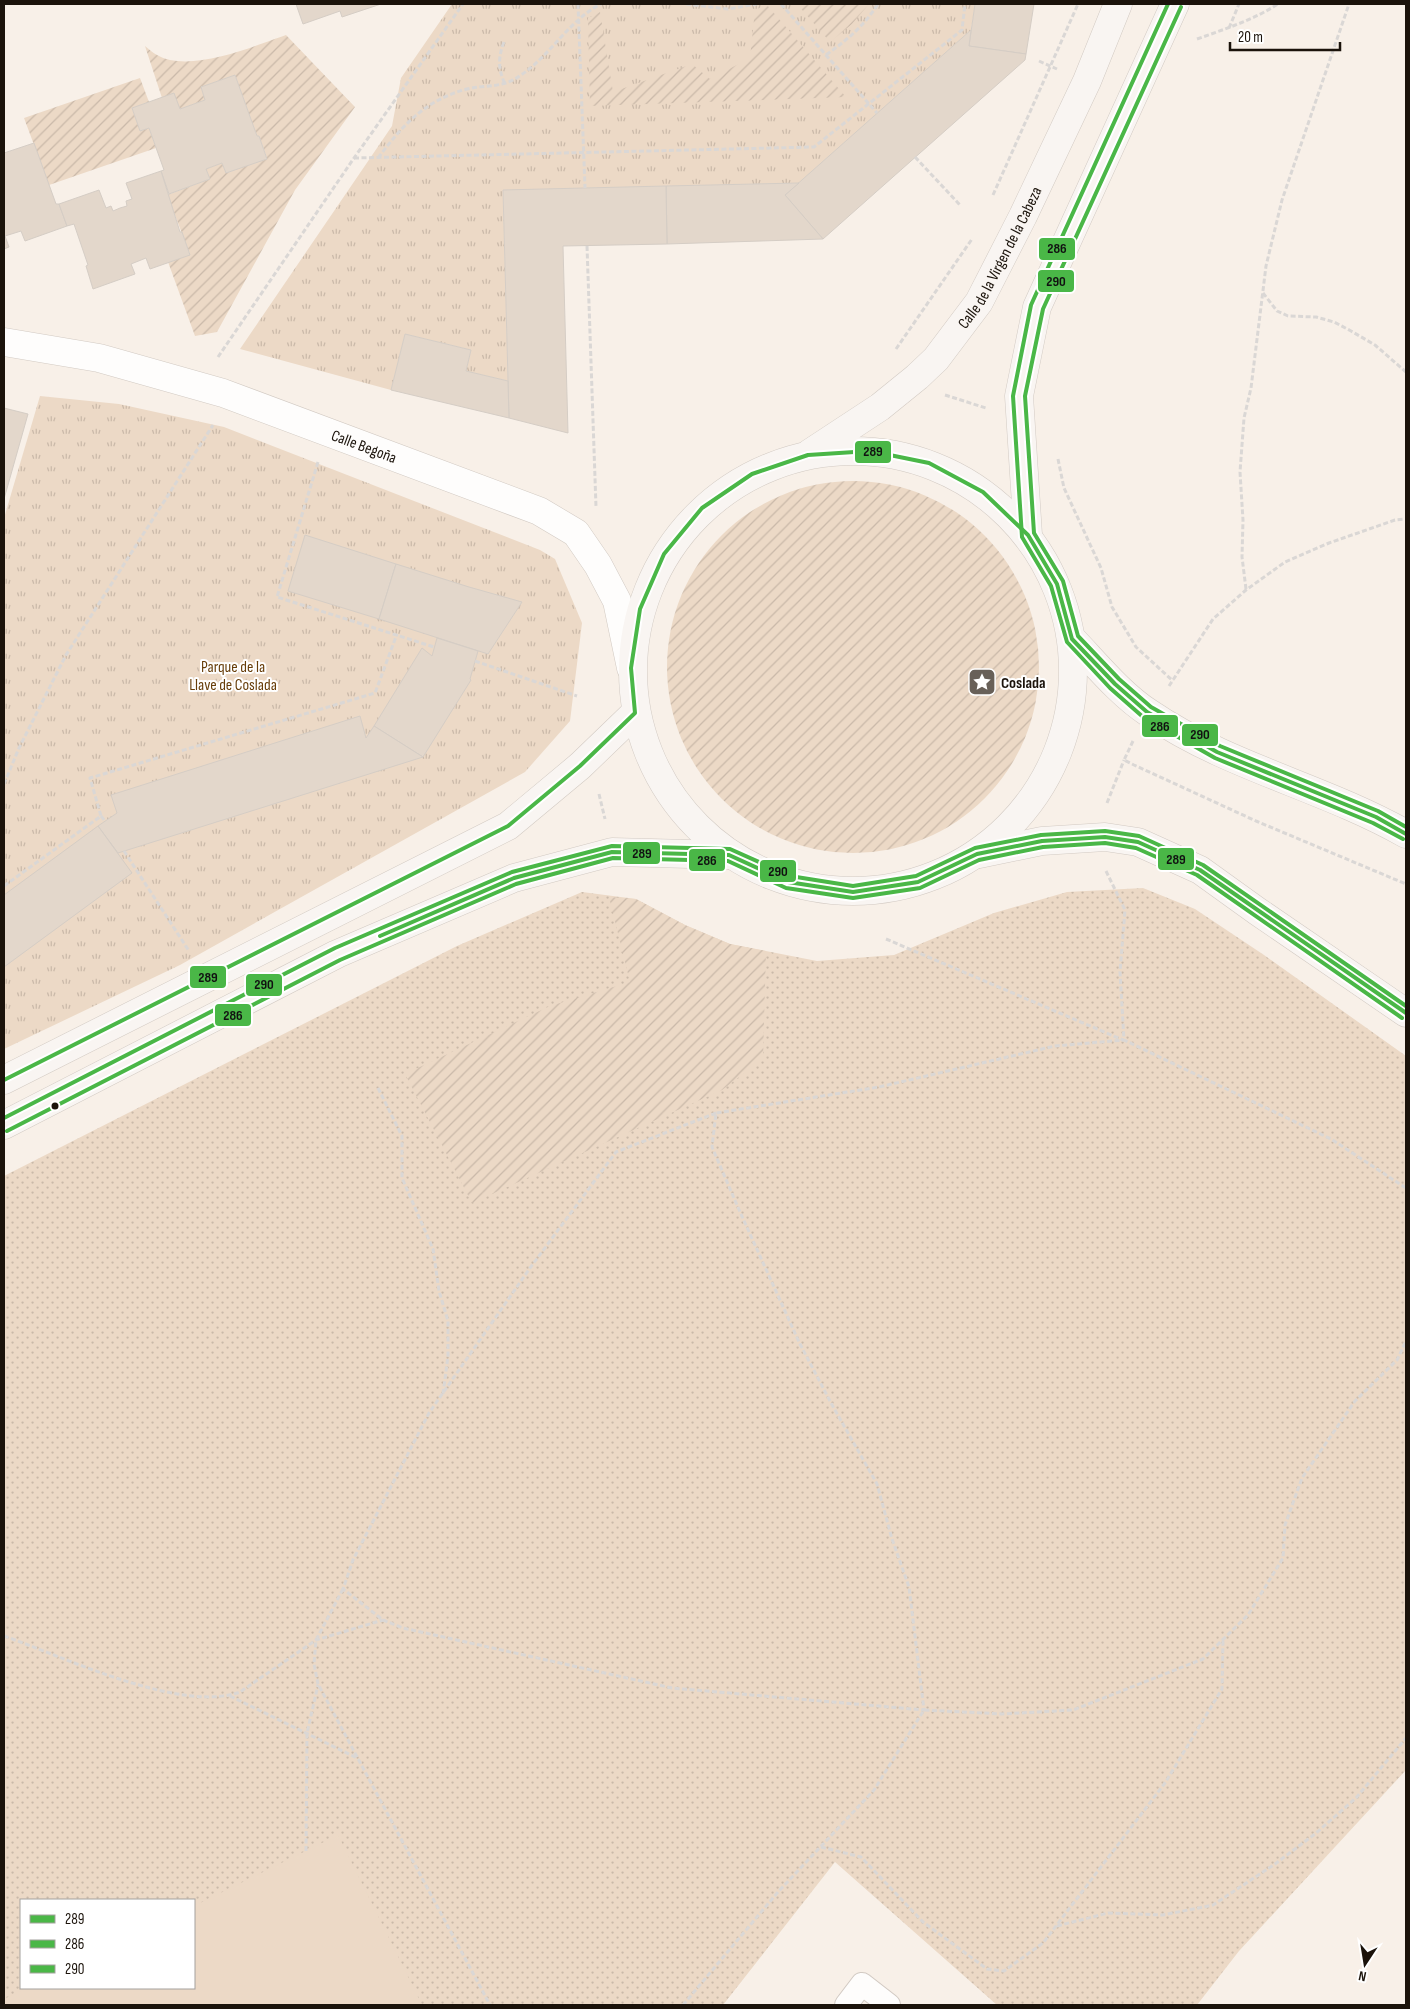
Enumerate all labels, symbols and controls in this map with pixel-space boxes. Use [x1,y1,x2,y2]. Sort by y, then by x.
scale bar [1230,20,1340,52]
text: 20 m [1238,28,1263,47]
street label: Calle de la Virgen de la Cabeza [954,184,1047,333]
line badge: 286 [1038,237,1076,261]
text: 286 [1047,240,1067,257]
line badge: 290 [1037,269,1075,293]
text: 290 [1046,273,1066,290]
street label: Calle Begoña [329,426,399,468]
line badge: 289 [854,440,892,464]
text: 289 [863,443,883,460]
park label: Parque de la Llave de Coslada [189,658,277,695]
place icon: Coslada [967,667,997,697]
place label: Coslada [1001,674,1046,693]
line badge: 286 [1141,714,1179,738]
text: 286 [1150,718,1170,735]
line badge: 290 [1181,723,1219,747]
text: 290 [1190,726,1210,743]
line badge: 289 [622,841,661,865]
text: 289 [632,845,652,862]
line badge: 289 [1157,847,1195,871]
line badge: 286 [688,848,726,872]
text: 289 [1166,851,1186,868]
text: 286 [697,852,717,869]
line badge: 290 [759,859,797,883]
text: 290 [768,863,788,880]
line badge: 289 [189,965,227,989]
text: 289 [198,969,218,986]
line badge: 290 [245,973,283,997]
text: 290 [254,976,274,993]
line badge: 286 [214,1003,252,1027]
text: 286 [223,1007,243,1024]
unlabelled marker [50,1101,60,1111]
legend [20,1899,195,1989]
text: 289 [65,1910,84,1929]
text: 286 [65,1935,84,1954]
north arrow [1340,1939,1390,1989]
text: 290 [65,1960,85,1979]
text: N [1357,1967,1368,1985]

